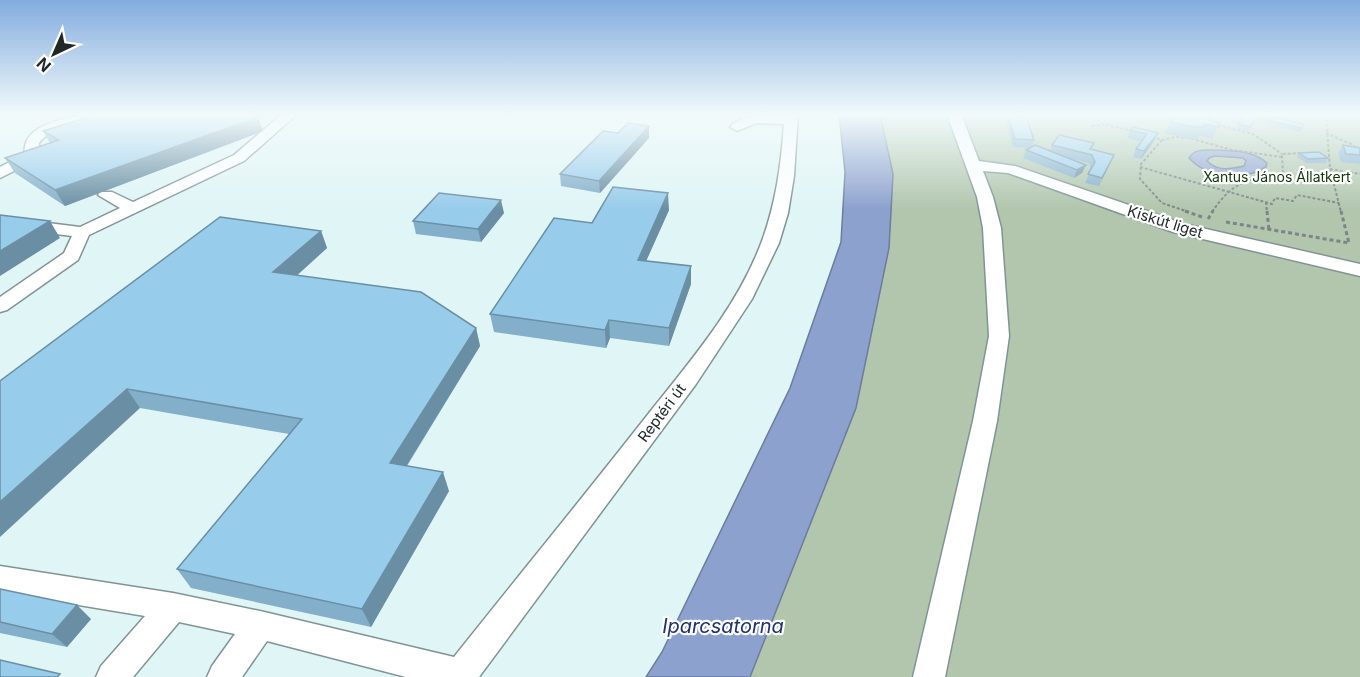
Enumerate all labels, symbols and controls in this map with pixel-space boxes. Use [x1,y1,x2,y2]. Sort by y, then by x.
north arrow [24,24,84,84]
text: N [32,53,55,76]
park label: Xantus János Állatkert [1203,168,1351,185]
street label: Kiskút liget [1125,201,1205,242]
street label: Reptéri út [633,380,690,446]
water label: Iparcsatorna [662,614,784,638]

